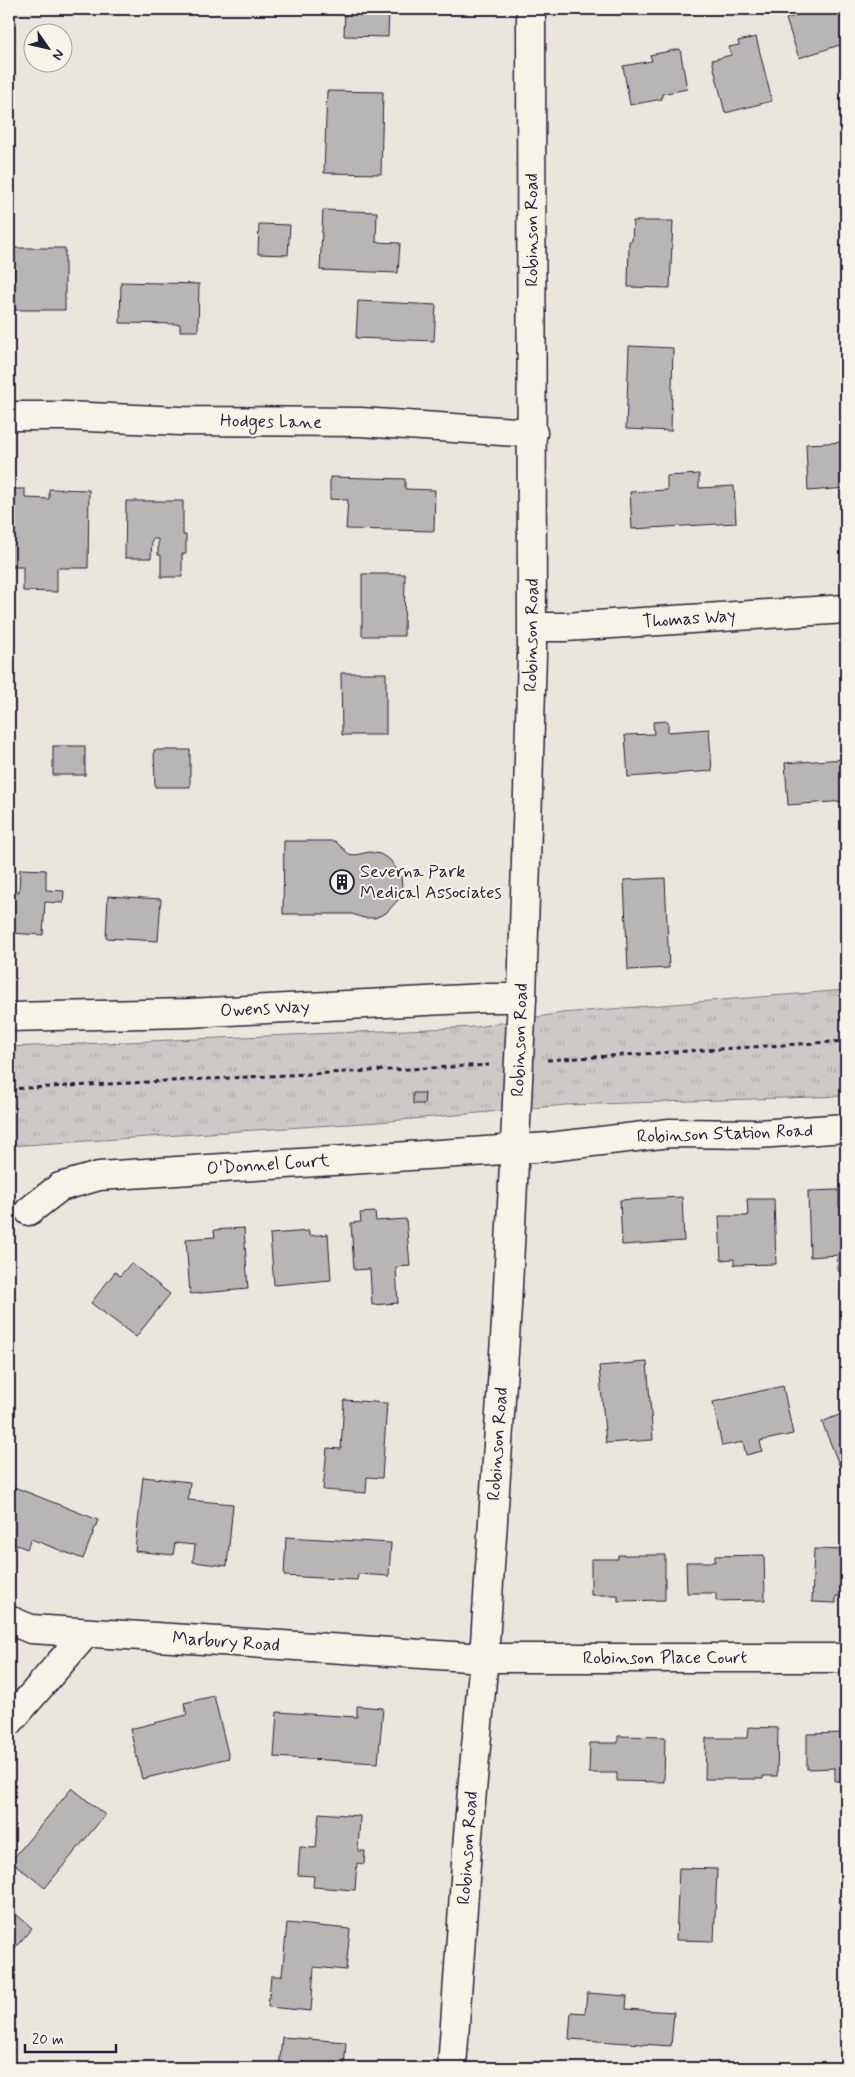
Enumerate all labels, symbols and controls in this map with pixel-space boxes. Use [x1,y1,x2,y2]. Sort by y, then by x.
north arrow [22,22,72,72]
text: N [48,46,68,64]
street label: Robinson Road [520,173,544,287]
street label: Hodges Lane [220,409,322,436]
street label: Robinson Road [519,578,545,692]
street label: Thomas Way [641,604,737,634]
place label: Severna Park Medical Associates [360,860,502,905]
building icon: Severna Park Medical Associates [329,869,355,895]
street label: Robinson Road [506,983,534,1097]
street label: Owens Way [220,995,310,1023]
street label: Robinson Station Road [636,1119,814,1149]
street label: O'Donnel Court [206,1149,331,1181]
street label: Robinson Road [482,1386,514,1502]
street label: Marbury Road [171,1626,281,1658]
street label: Robinson Place Court [583,1646,748,1670]
street label: Robinson Road [452,1790,484,1906]
scale bar [25,2022,116,2054]
text: 20 m [32,2030,64,2050]

